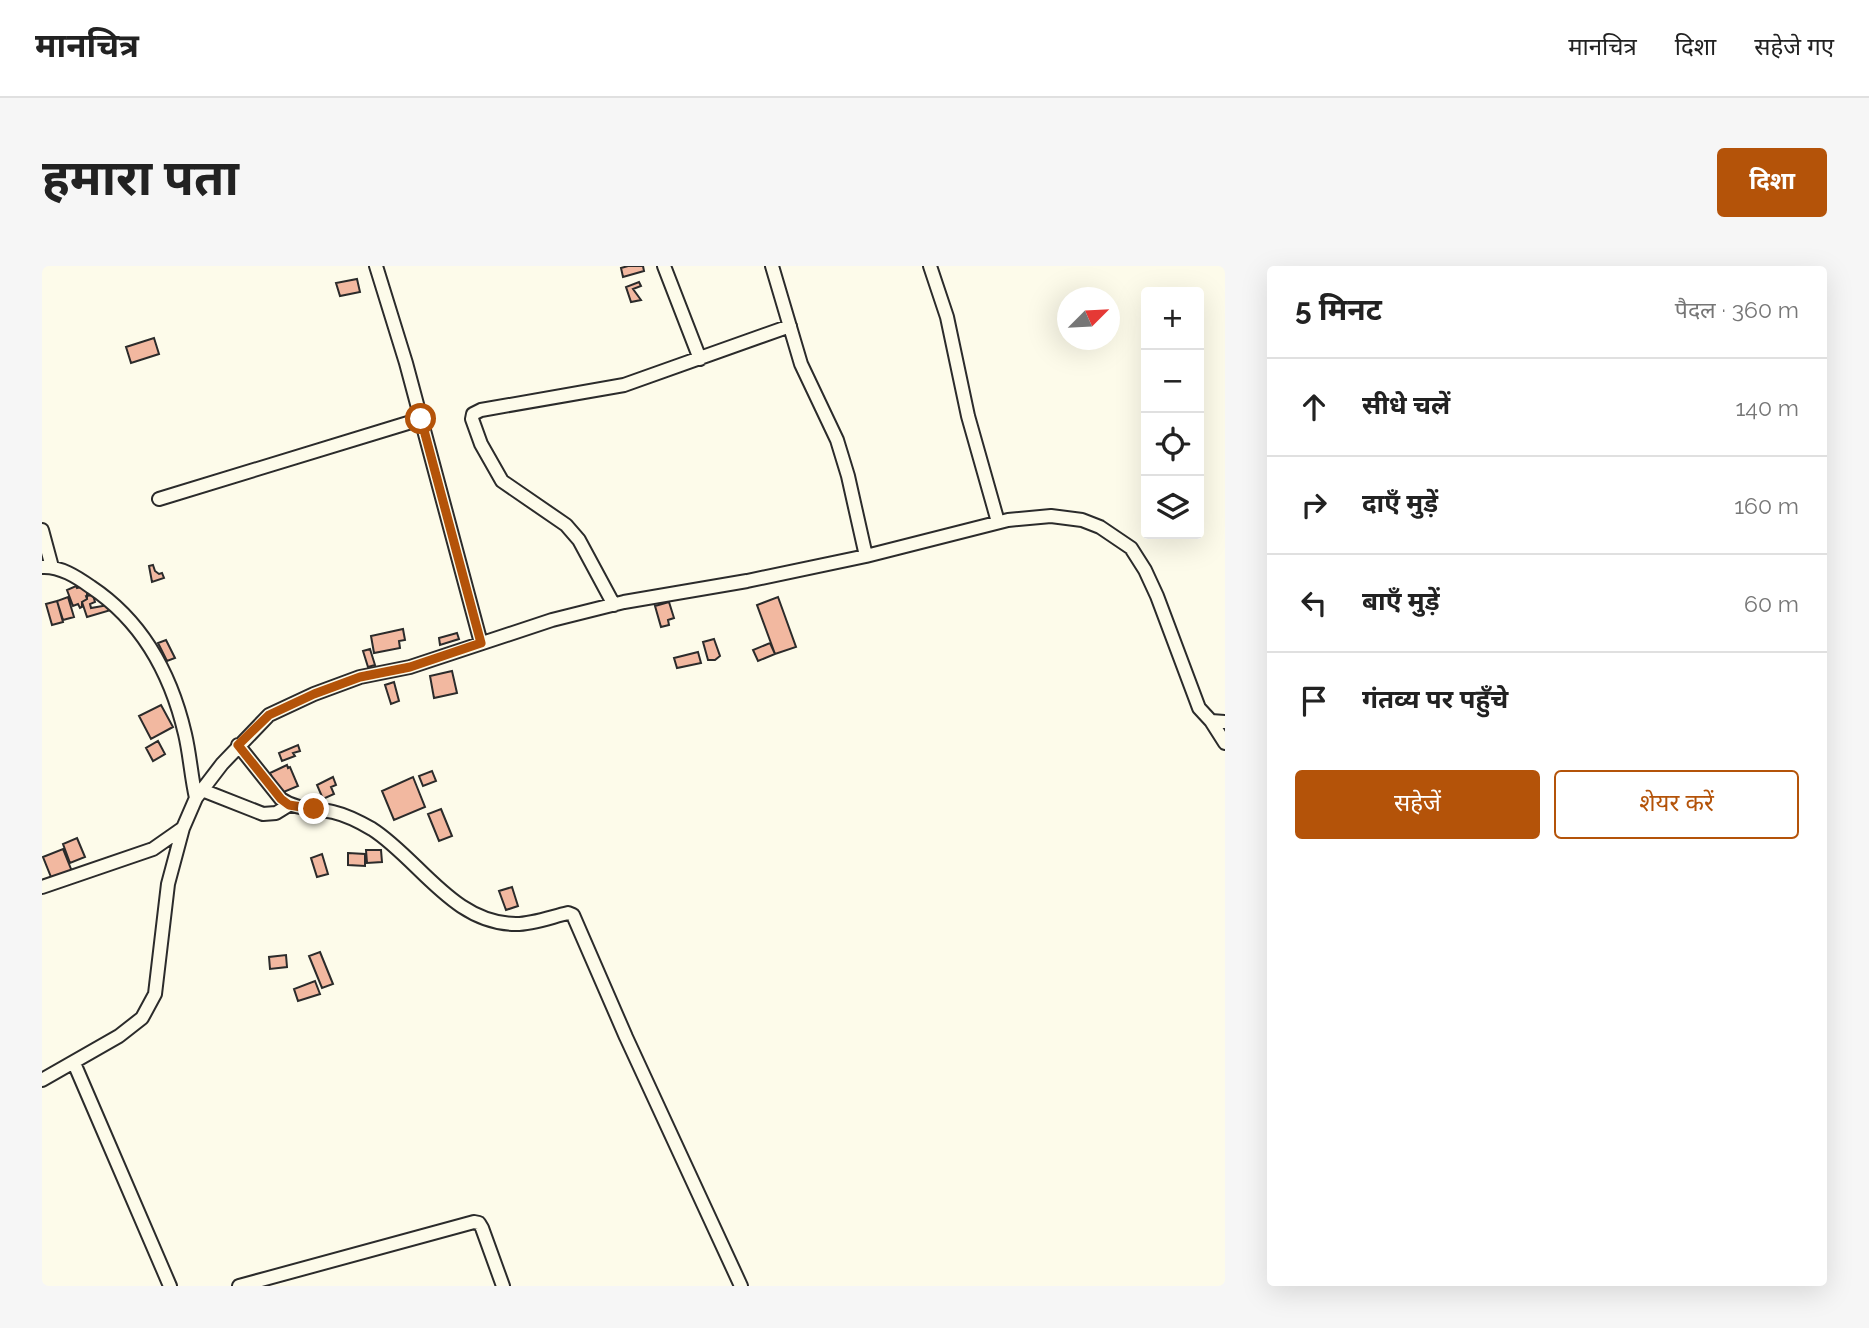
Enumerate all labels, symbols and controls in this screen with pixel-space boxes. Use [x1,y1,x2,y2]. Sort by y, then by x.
text: मानचित्र [35,26,139,65]
text: मानचित्र [1568,32,1637,61]
text: दिशा [1675,32,1716,61]
text: सहेजे गए [1754,32,1834,61]
button: दिशा [1717,148,1827,217]
text: हमारा पता [42,149,239,206]
north arrow [1057,287,1120,350]
map controls [1141,287,1204,539]
button: + [1141,287,1204,350]
text: 5 मिनट [1295,292,1382,327]
text: पैदल · 360 m [1675,296,1799,323]
button: − [1141,350,1204,413]
icon: ahead [1295,388,1333,426]
text: सीधे चलें [1362,390,1450,420]
text: 140 m [1736,394,1799,421]
route start [405,403,436,434]
button: locate [1141,413,1204,476]
button: layers [1141,476,1204,539]
icon: right [1295,486,1333,524]
text: दाएँ मुड़ें [1362,488,1438,518]
text: 160 m [1734,492,1799,519]
icon: left [1295,584,1333,622]
text: बाएँ मुड़ें [1362,586,1440,616]
text: 60 m [1744,590,1799,617]
icon: arrive [1295,682,1333,720]
text: गंतव्य पर पहुँचे [1362,684,1508,714]
button: सहेजें [1295,770,1540,839]
button: शेयर करें [1554,770,1799,839]
route end [298,793,329,824]

